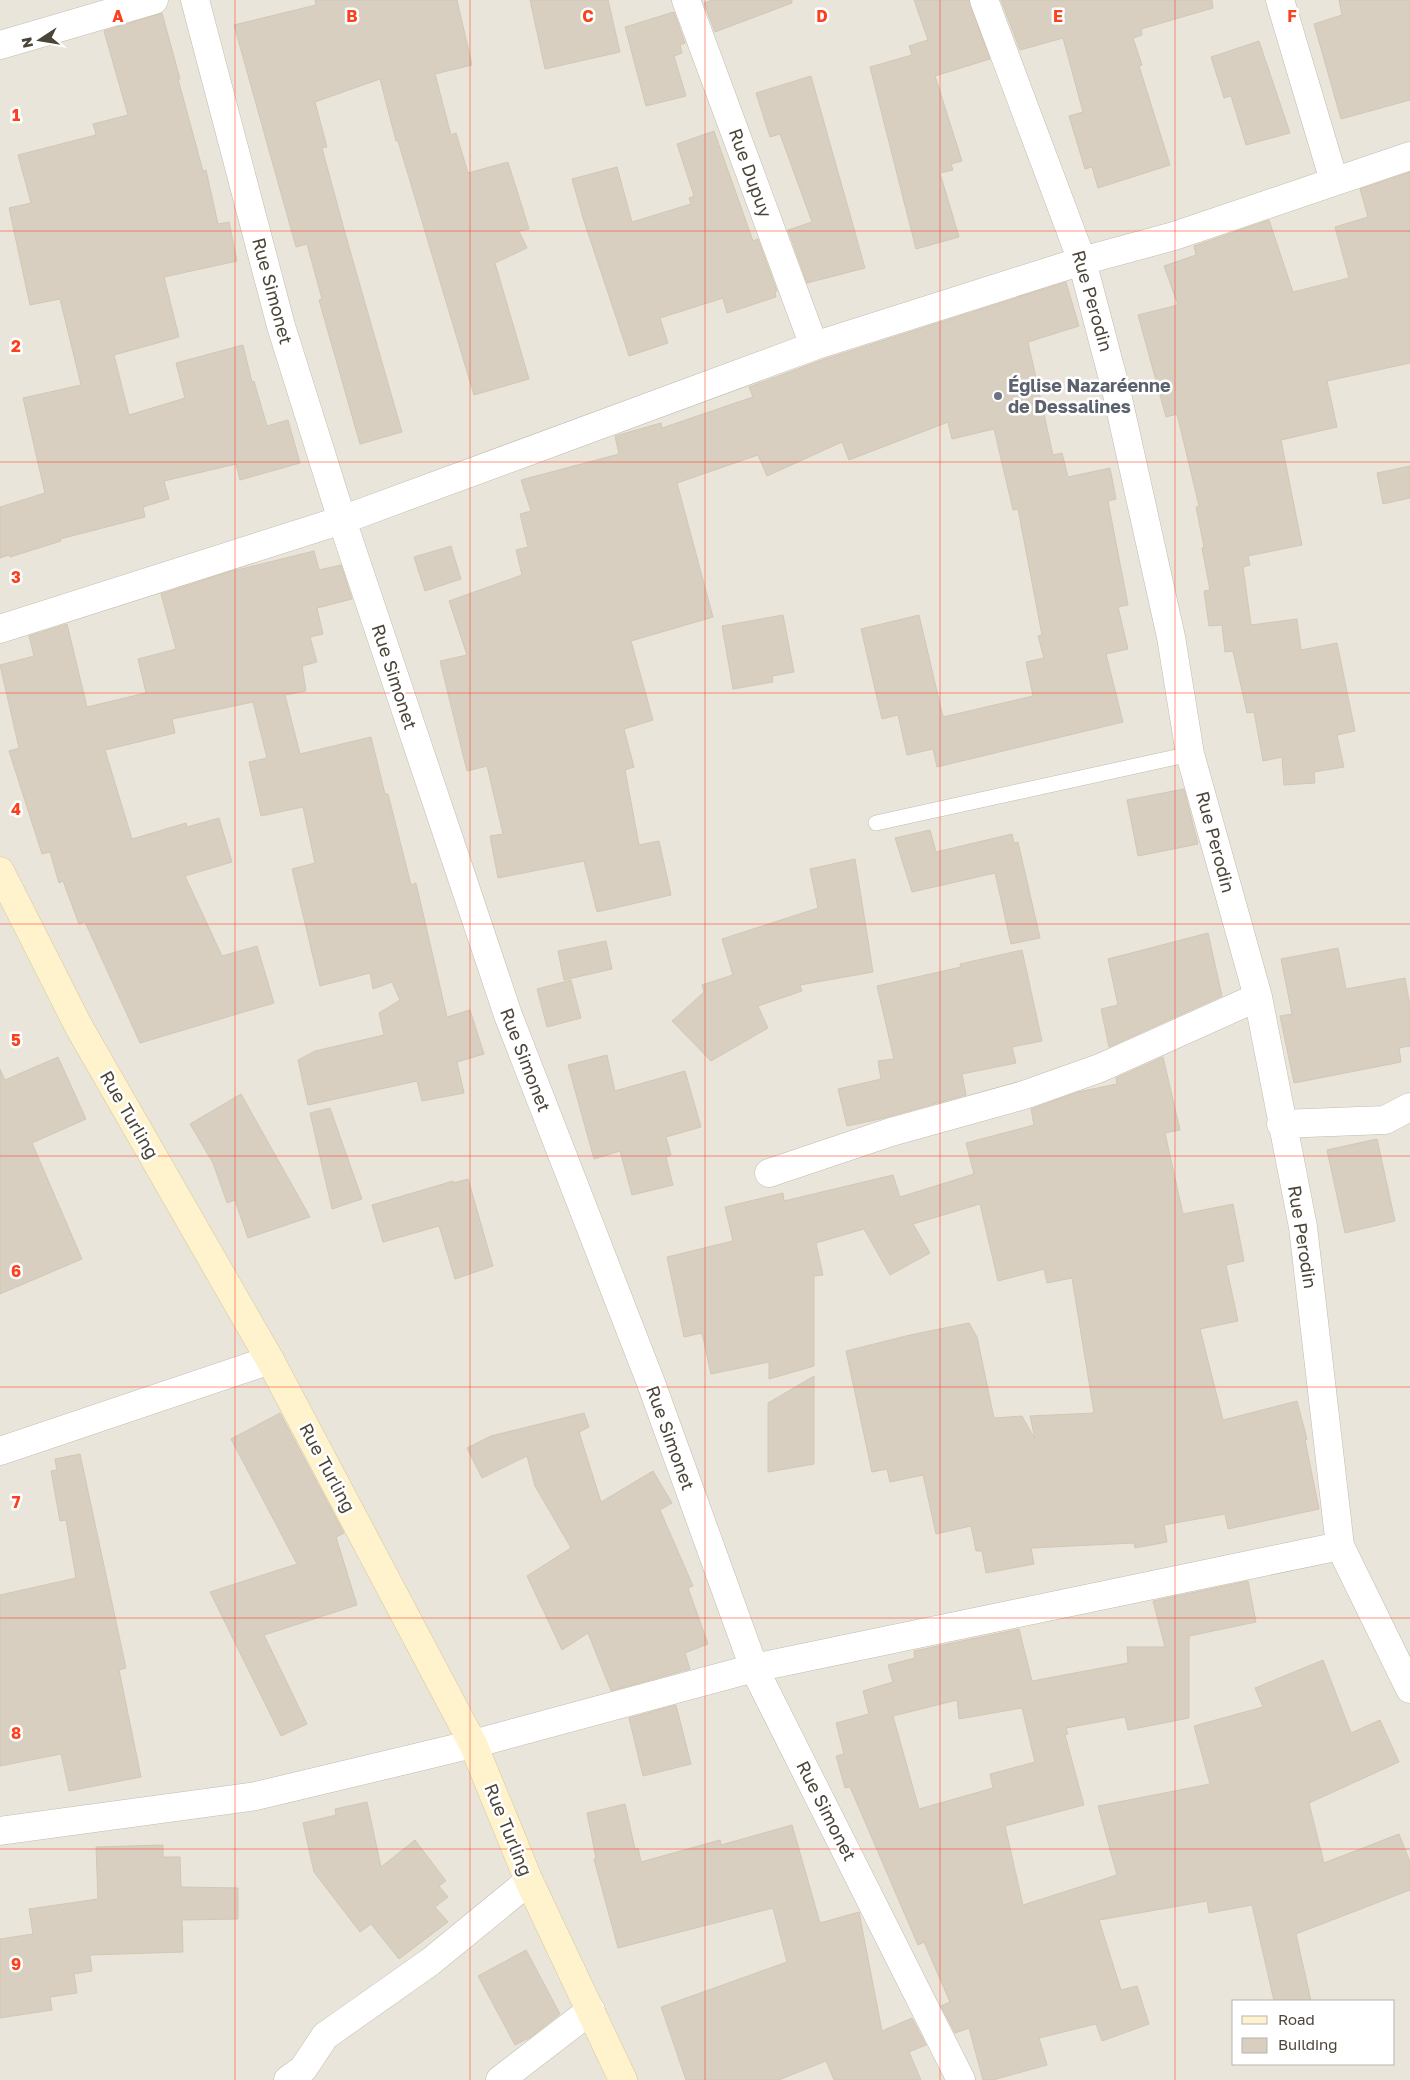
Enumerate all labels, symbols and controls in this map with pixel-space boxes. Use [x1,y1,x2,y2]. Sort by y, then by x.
text: A [112,6,124,26]
text: B [346,6,358,26]
text: C [582,6,594,26]
text: D [816,6,828,26]
text: E [1053,6,1063,26]
text: F [1287,6,1297,26]
north arrow [15,15,65,65]
text: N [17,36,36,50]
text: 1 [12,105,20,125]
street label: Rue Dupuy [725,125,777,220]
street label: Rue Simonet [248,235,298,346]
street label: Rue Perodin [1068,248,1118,354]
text: 2 [11,336,21,356]
place label: Église Nazaréenne de Dessalines [1008,374,1171,417]
marker: Église Nazaréenne de Dessalines [992,390,1004,402]
text: 3 [11,567,21,587]
street label: Rue Simonet [368,621,422,732]
street label: Rue Perodin [1192,788,1240,895]
text: 4 [11,799,21,819]
street label: Rue Simonet [496,1005,556,1115]
text: 5 [11,1030,21,1050]
street label: Rue Turling [96,1067,164,1162]
street label: Rue Perodin [1284,1184,1322,1290]
text: 6 [11,1261,21,1281]
street label: Rue Simonet [642,1382,700,1493]
street label: Rue Turling [295,1419,361,1516]
text: 7 [12,1492,21,1512]
text: 8 [11,1723,21,1743]
street label: Rue Simonet [792,1757,862,1864]
street label: Rue Turling [480,1780,537,1879]
text: 9 [11,1954,21,1974]
legend [1232,2000,1395,2065]
text: Road [1278,2010,1315,2028]
text: Building [1278,2035,1338,2053]

